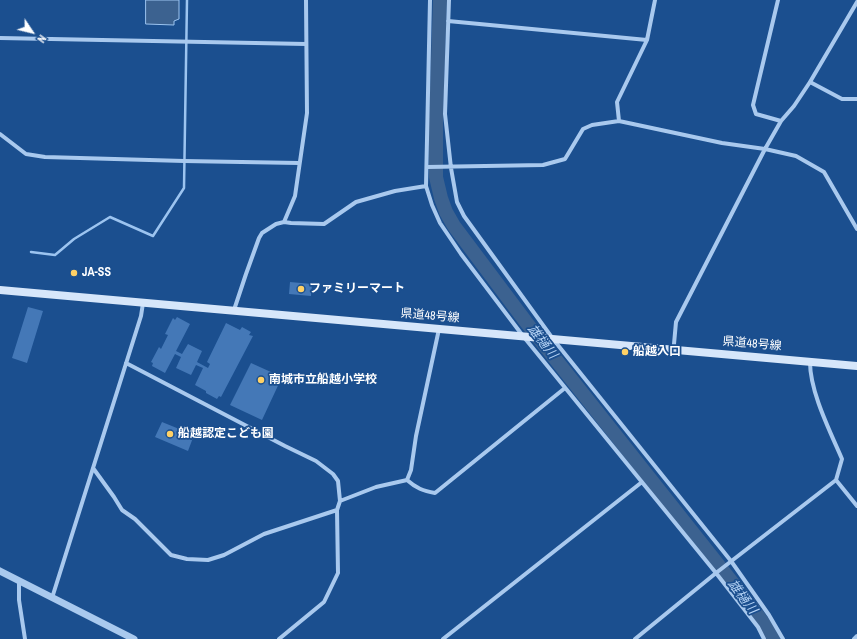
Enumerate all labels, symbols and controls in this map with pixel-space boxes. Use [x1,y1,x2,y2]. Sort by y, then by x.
north arrow [12,12,52,52]
text: N [34,32,49,46]
place label: JA-SS [82,266,111,280]
marker: JA-SS [69,268,79,278]
place label: ファミリーマート [309,282,405,296]
marker: ファミリーマート [296,284,306,294]
street label: 県道48号線 [400,306,460,326]
water label: 雄樋川 [524,322,560,362]
street label: 県道48号線 [722,334,782,354]
place label: 船越入口 [633,345,681,359]
marker: 船越入口 [620,347,630,357]
place label: 南城市立船越小学校 [269,373,377,387]
marker: 南城市立船越小学校 [256,375,266,385]
place label: 船越認定こども園 [178,427,274,441]
marker: 船越認定こども園 [165,429,175,439]
water label: 雄樋川 [724,577,760,617]

